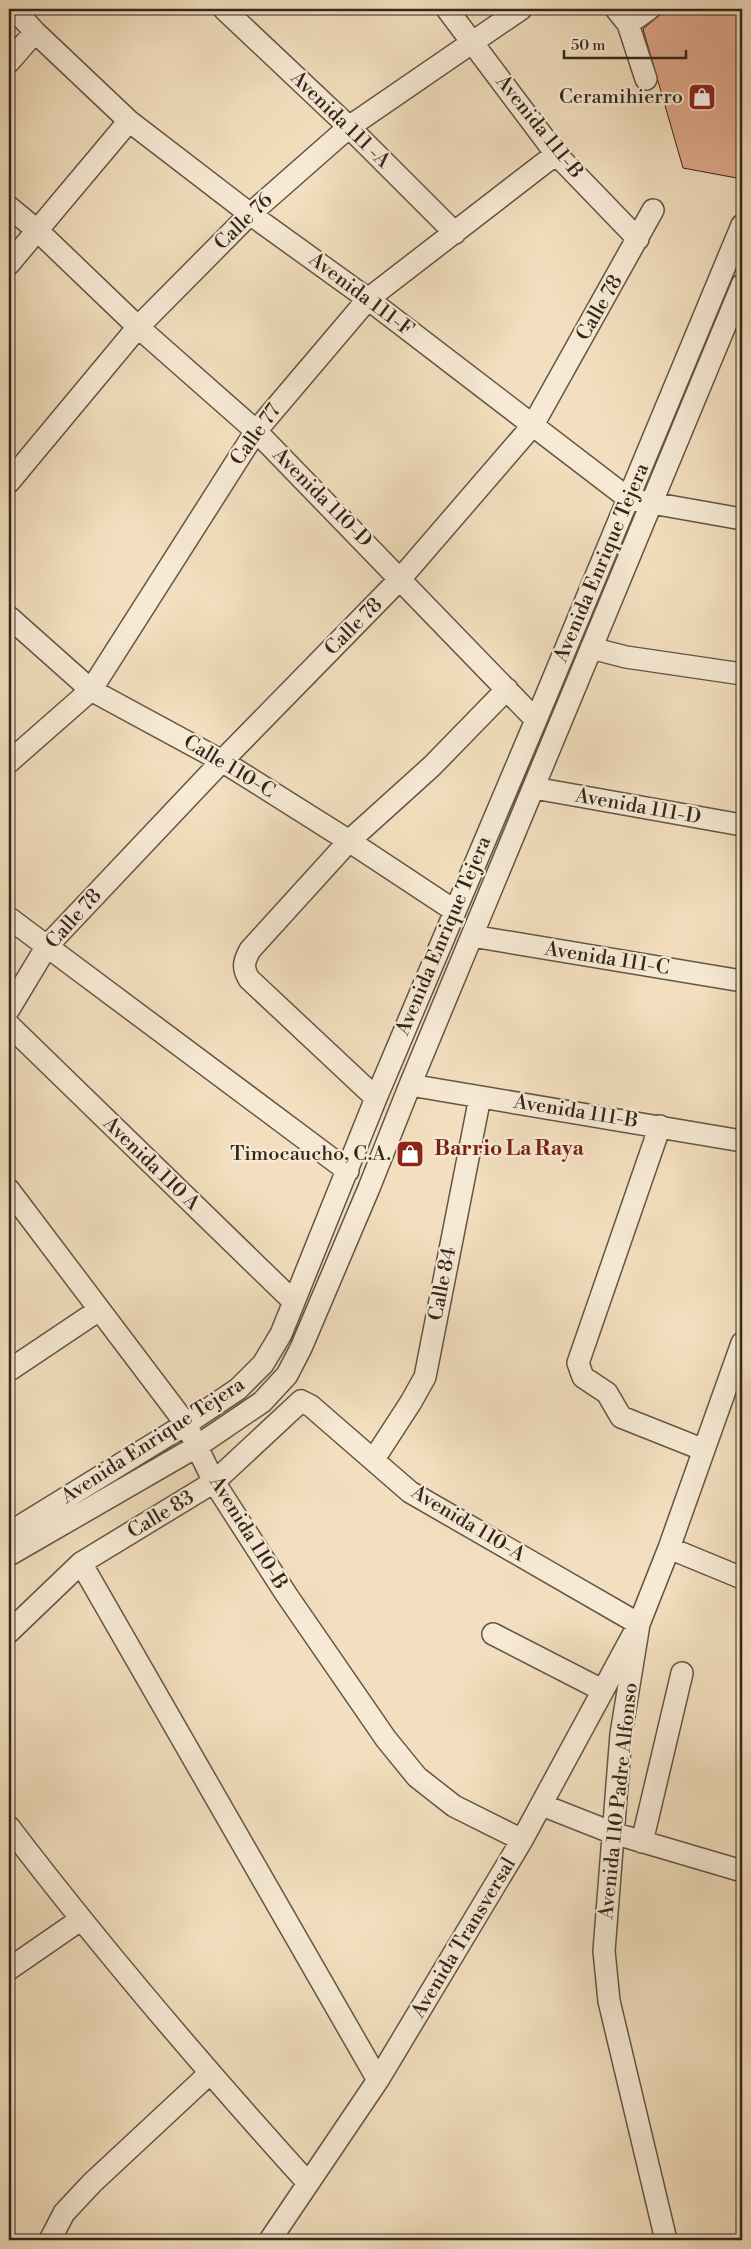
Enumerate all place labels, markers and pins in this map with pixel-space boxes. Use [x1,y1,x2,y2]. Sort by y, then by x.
shop icon: Ceramihierro [687,82,717,112]
place label: Ceramihierro [559,85,683,110]
shop icon: Timocaucho, C.A. [395,1139,425,1169]
place label: Timocaucho, C.A. [230,1142,391,1167]

